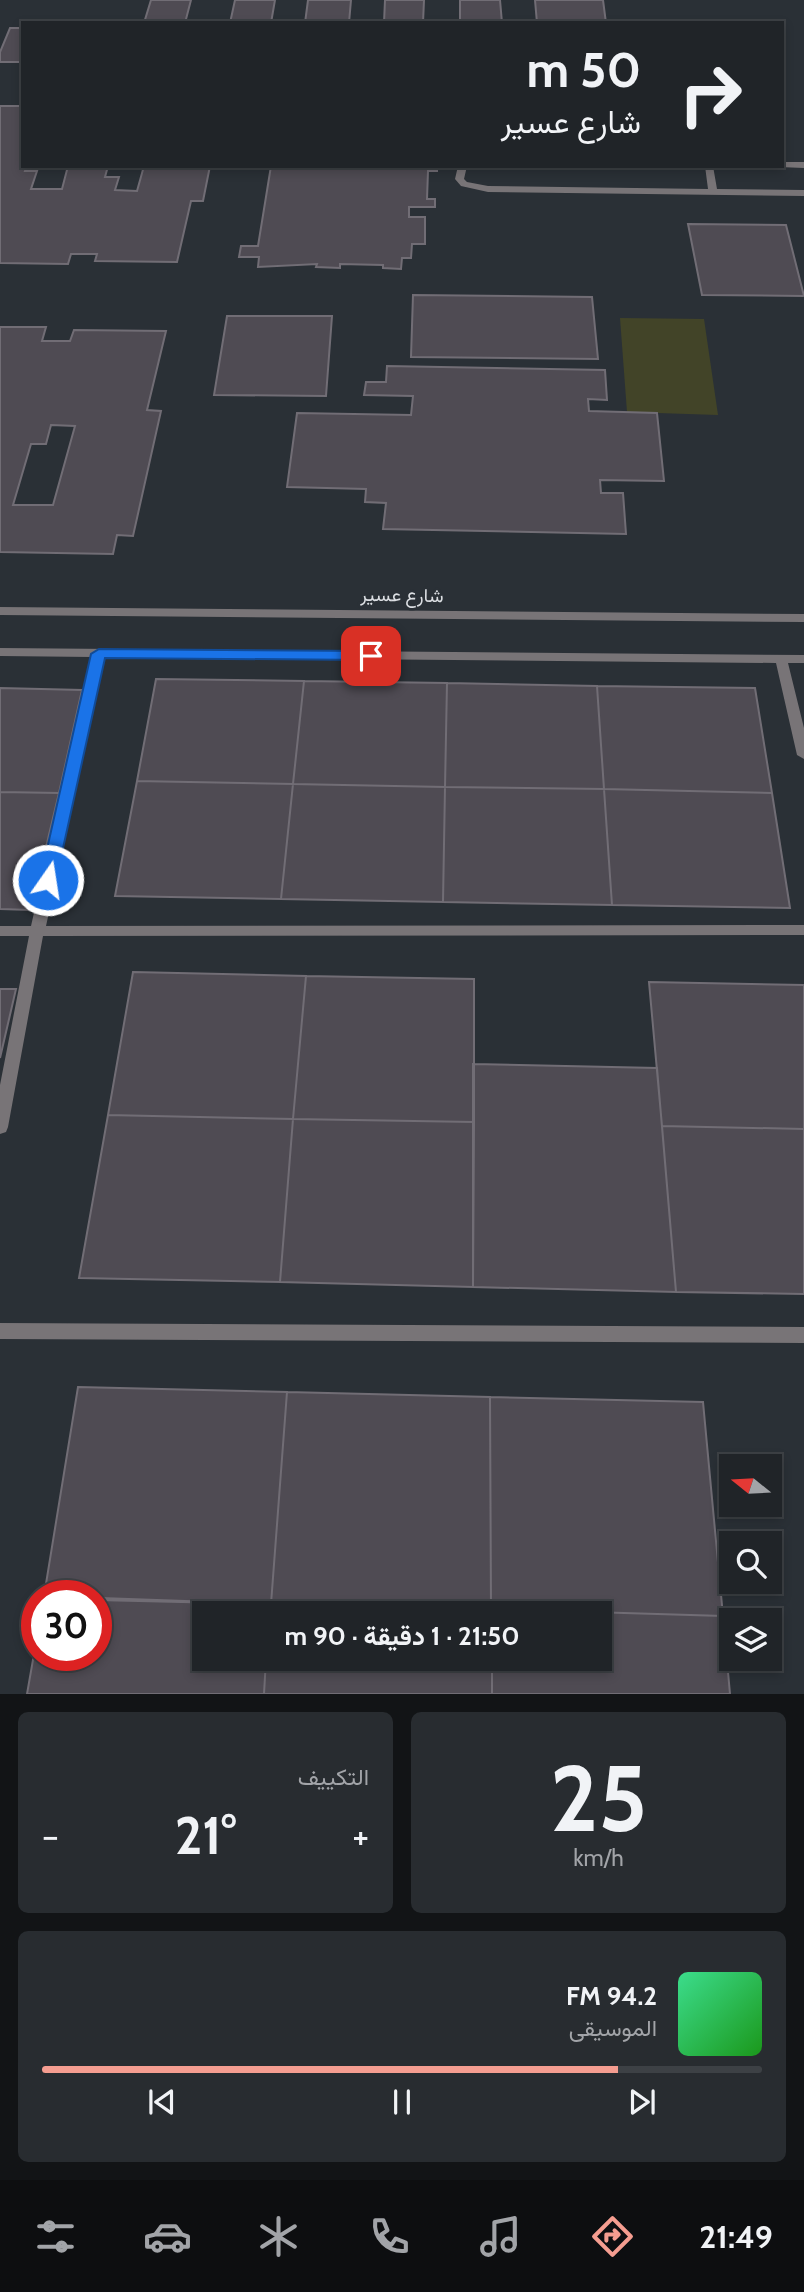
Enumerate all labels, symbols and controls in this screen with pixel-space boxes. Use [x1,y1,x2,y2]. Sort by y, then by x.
text: 50 m [526,40,641,99]
icon: right [665,49,756,140]
text: شارع عسير [501,102,641,141]
street label: شارع عسير [359,583,444,608]
pin [341,626,401,686]
icon: arrive [352,637,390,675]
position arrow [11,843,85,917]
north arrow [719,1454,782,1517]
map controls [719,1454,782,1671]
button: search [719,1531,782,1594]
speed limit sign: 30 [21,1580,112,1671]
button: layers [719,1608,782,1671]
text: 21:50 · 1 دقيقة · 90 m [284,1620,520,1652]
text: 25 [550,1743,647,1854]
text: التكييف [298,1763,369,1791]
text: 21° [175,1804,236,1867]
text: − [42,1812,59,1859]
text: + [352,1812,369,1859]
text: km/h [573,1844,624,1872]
text: 94.2 FM [566,1980,657,2012]
text: الموسيقى [569,2014,657,2042]
icon: previous [143,2083,181,2121]
icon: pause [383,2083,421,2121]
icon: next [623,2083,661,2121]
icon: filters [31,2212,80,2261]
icon: car [143,2212,192,2261]
icon: climate [254,2212,303,2261]
icon: phone [365,2212,414,2261]
icon: music [476,2212,525,2261]
icon: directions [588,2212,637,2261]
text: 21:49 [699,2217,773,2256]

